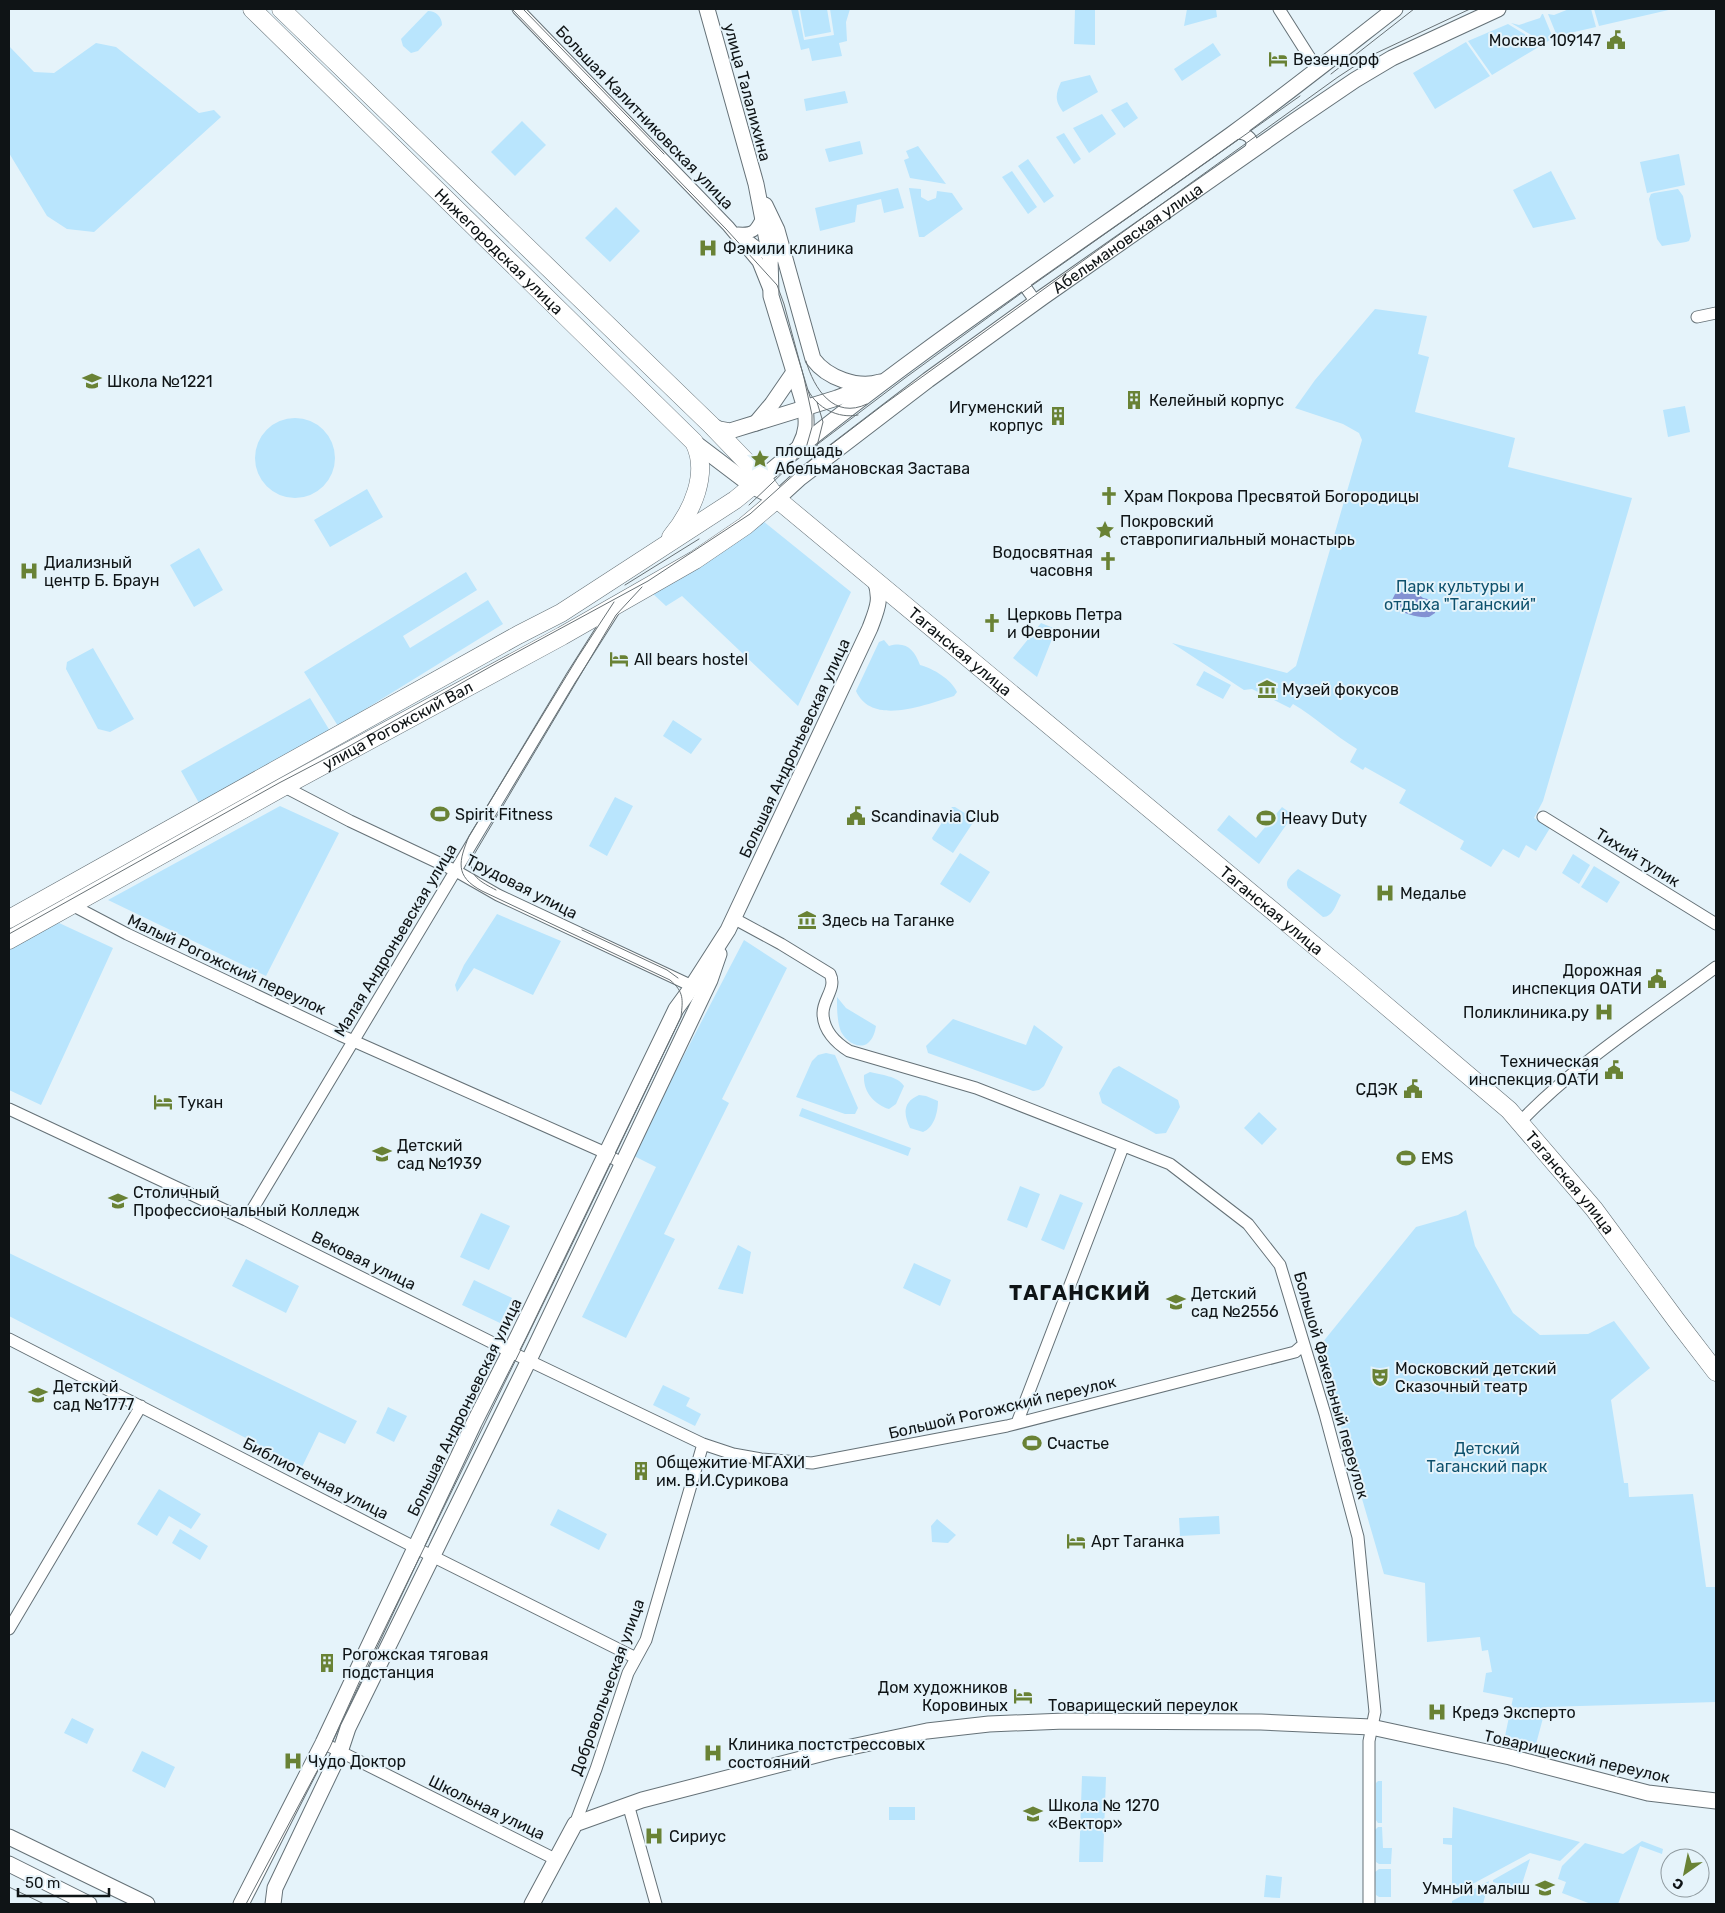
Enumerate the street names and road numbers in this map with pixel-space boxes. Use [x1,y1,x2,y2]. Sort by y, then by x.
street label: улица Талалихина [720,21,775,163]
street label: Большая Калитниковская улица [552,22,737,213]
street label: Абельмановская улица [1049,179,1206,298]
street label: Нижегородская улица [431,184,567,319]
street label: Таганская улица [904,603,1016,700]
street label: Большая Андроньевская улица [735,635,854,861]
street label: улица Рогожский Вал [319,677,476,774]
street label: Тихий тупик [1592,824,1684,891]
street label: Малая Андроньевская улица [330,840,461,1040]
street label: Трудовая улица [463,850,581,923]
street label: Таганская улица [1216,862,1327,959]
street label: Малый Рогожский переулок [125,910,329,1019]
street label: Таганская улица [1521,1127,1618,1238]
street label: Вековая улица [309,1227,419,1294]
street label: Большой Факельный переулок [1290,1269,1373,1501]
street label: Большая Андроньевская улица [403,1295,526,1519]
street label: Большой Рогожский переулок [887,1372,1118,1443]
street label: Библиотечная улица [240,1434,392,1523]
street label: Добровольческая улица [567,1596,648,1778]
street label: Товарищеский переулок [1048,1696,1239,1715]
street label: Товарищеский переулок [1482,1726,1672,1787]
street label: Школьная улица [426,1771,548,1844]

